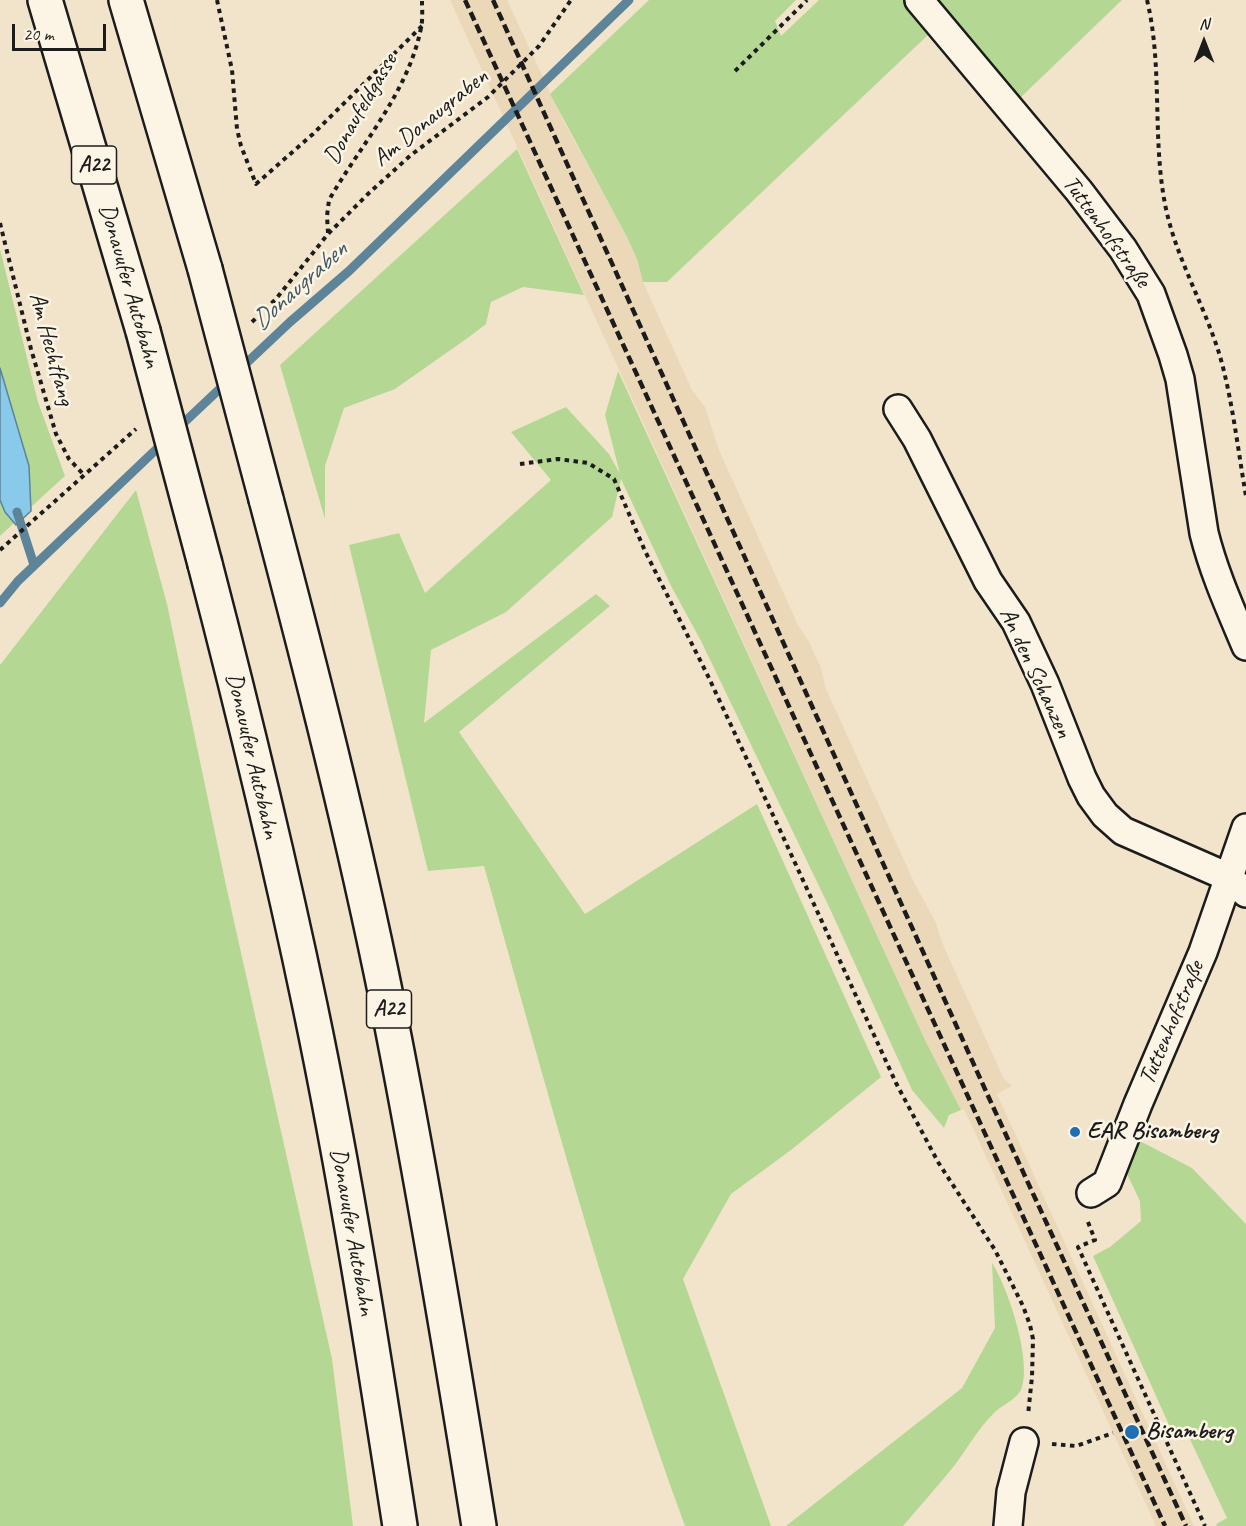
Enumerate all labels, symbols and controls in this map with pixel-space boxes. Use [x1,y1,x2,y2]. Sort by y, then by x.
scale bar [15,12,110,50]
north arrow [1174,12,1234,72]
text: N [1199,14,1209,34]
text: 20 m [23,23,54,45]
street label: Donaufeldgasse [318,49,404,169]
street label: Am Donaugraben [368,63,494,173]
road number: A22 [72,146,116,184]
street label: Tuttenhofstraße [1056,170,1156,294]
street label: Donauufer Autobahn [92,201,166,371]
water label: Donaugraben [246,235,354,337]
street label: Am Hechtfang [22,289,80,409]
street label: An den Schanzen [992,603,1078,743]
street label: Donauufer Autobahn [219,670,285,842]
street label: Tuttenhofstraße [1133,957,1211,1089]
road number: A22 [366,990,412,1028]
place label: EAR Bisamberg [1087,1118,1217,1146]
marker: EAR Bisamberg [1068,1125,1082,1139]
street label: Donauufer Autobahn [323,1146,381,1318]
place label: Bisamberg [1146,1418,1232,1446]
marker: Bisamberg [1123,1423,1141,1441]

